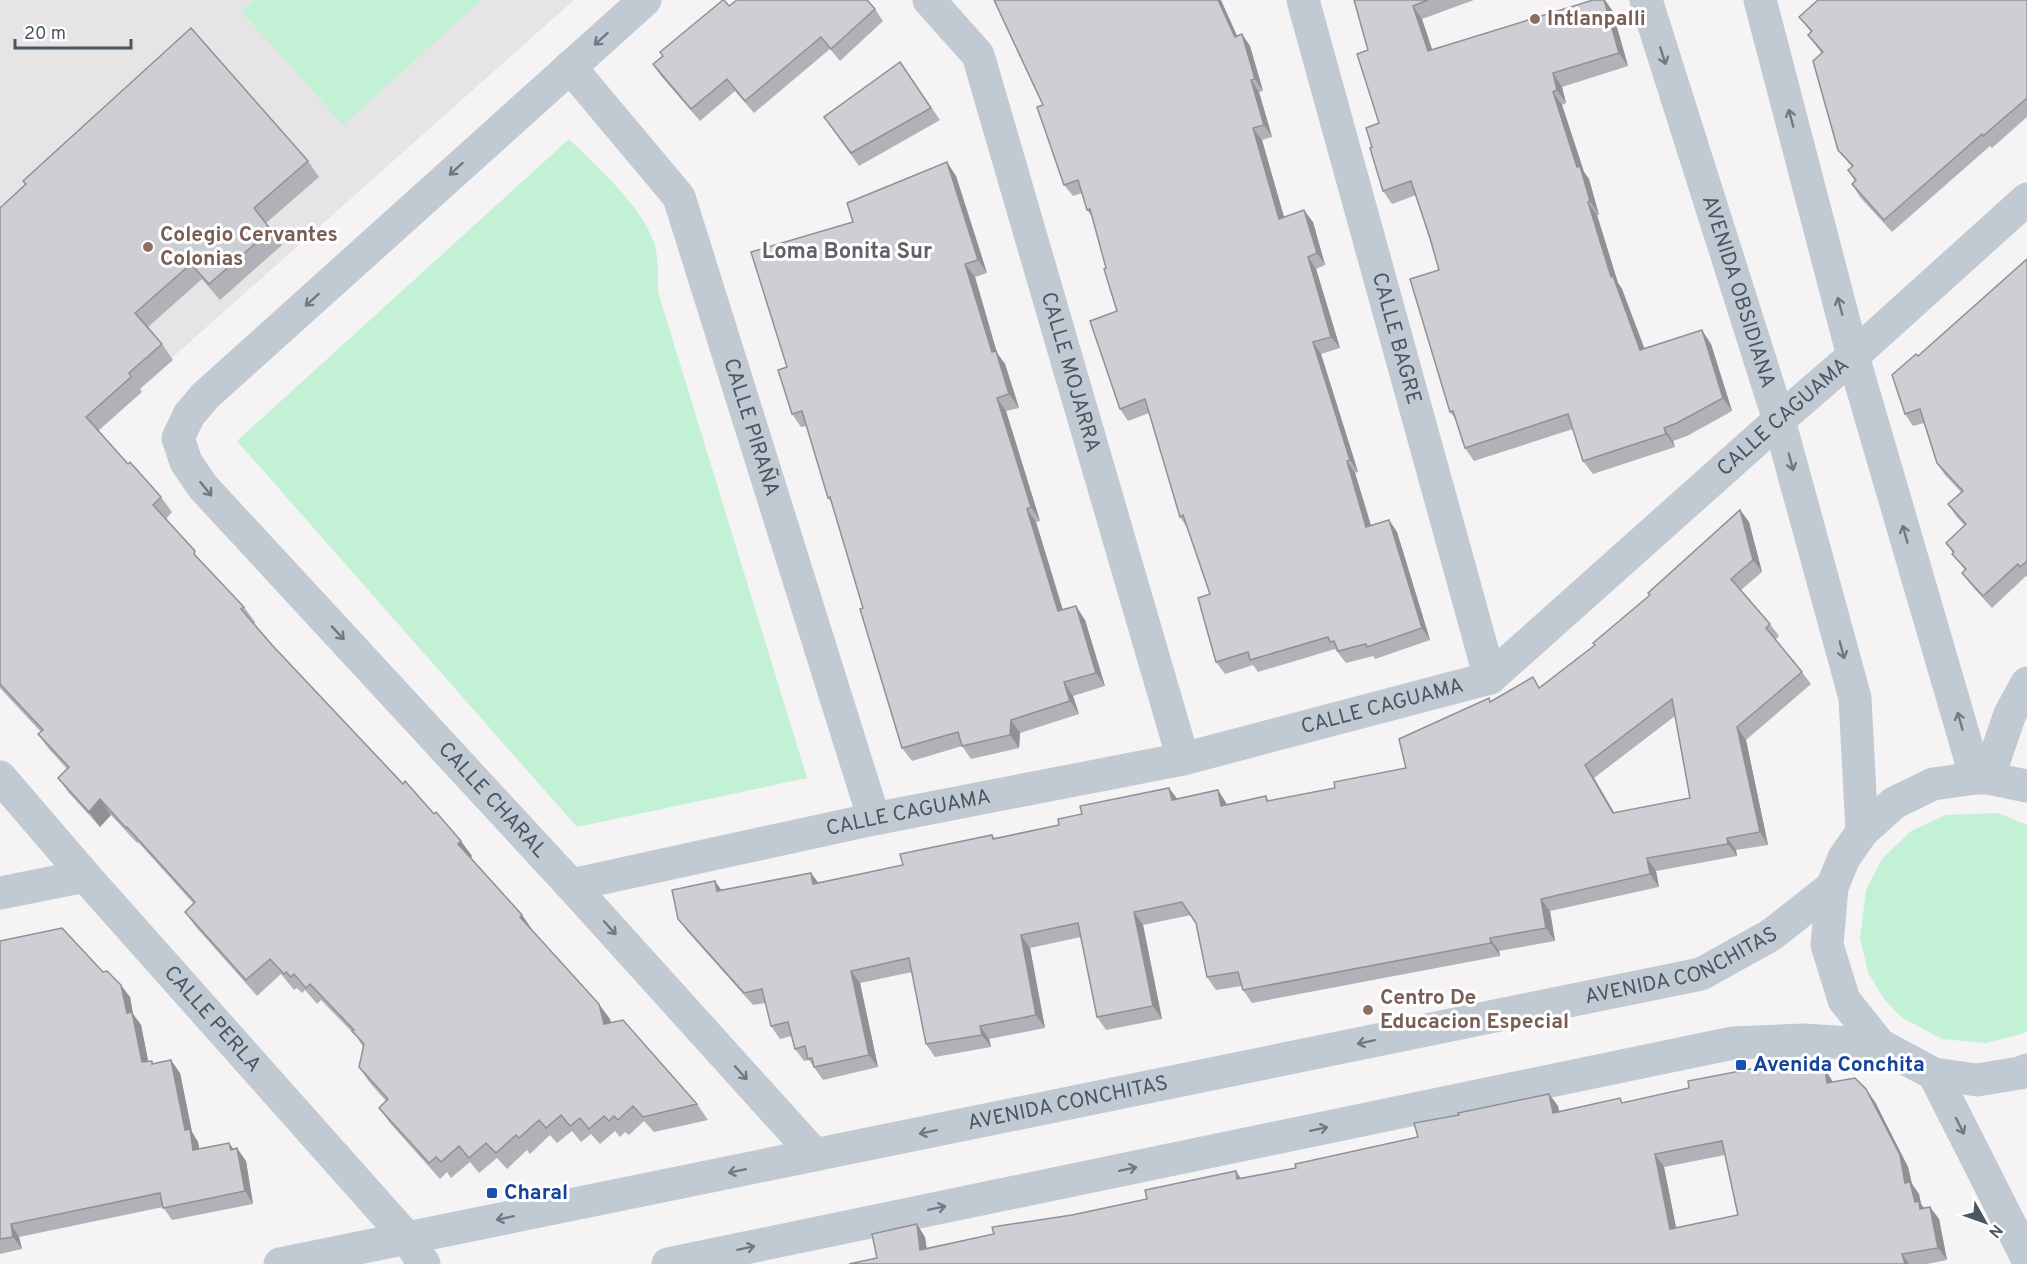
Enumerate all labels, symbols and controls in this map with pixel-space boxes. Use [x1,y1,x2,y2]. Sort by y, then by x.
place label: Intlanpalli [1547,6,1646,33]
scale bar [15,12,130,50]
marker: Intlanpalli [1528,12,1542,26]
text: 20 m [24,23,66,46]
one-way arrow [594,32,609,46]
one-way arrow [1659,46,1670,65]
one-way arrow [1785,108,1797,127]
one-way arrow [449,162,464,176]
street label: AVENIDA OBSIDIANA [1695,192,1781,391]
place label: Colegio Cervantes Colonias [160,222,338,273]
district label: Loma Bonita Sur [762,239,932,266]
marker: Colegio Cervantes Colonias [141,240,155,254]
street label: CALLE BAGRE [1365,269,1427,407]
street label: CALLE MOJARRA [1034,289,1107,456]
one-way arrow [304,293,319,307]
one-way arrow [1834,297,1846,316]
street label: CALLE CAGUAMA [1712,352,1855,482]
street label: CALLE PIRAÑA [717,355,785,500]
one-way arrow [1785,452,1797,471]
one-way arrow [199,481,212,497]
one-way arrow [1899,525,1910,544]
one-way arrow [331,625,345,640]
one-way arrow [1837,641,1848,660]
street label: CALLE CAGUAMA [1298,672,1467,741]
one-way arrow [1954,712,1965,731]
street label: CALLE CHARAL [432,736,553,864]
street label: CALLE CAGUAMA [824,783,993,843]
one-way arrow [603,920,617,935]
street label: AVENIDA CONCHITAS [1582,920,1782,1011]
street label: CALLE PERLA [158,960,267,1078]
place label: Centro De Educacion Especial [1380,985,1569,1036]
marker: Centro De Educacion Especial [1361,1003,1375,1017]
one-way arrow [1357,1037,1376,1049]
place label: Avenida Conchita [1753,1052,1925,1079]
marker: Avenida Conchita [1734,1058,1748,1072]
one-way arrow [734,1065,748,1080]
street label: AVENIDA CONCHITAS [965,1070,1170,1137]
one-way arrow [1955,1117,1967,1135]
one-way arrow [1309,1123,1328,1134]
one-way arrow [919,1127,939,1138]
one-way arrow [1118,1163,1137,1174]
one-way arrow [728,1166,748,1177]
place label: Charal [504,1180,568,1207]
marker: Charal [485,1186,499,1200]
north arrow [1955,1192,2015,1252]
one-way arrow [927,1202,946,1213]
one-way arrow [496,1213,515,1224]
text: N [1984,1220,2006,1241]
one-way arrow [736,1242,755,1253]

